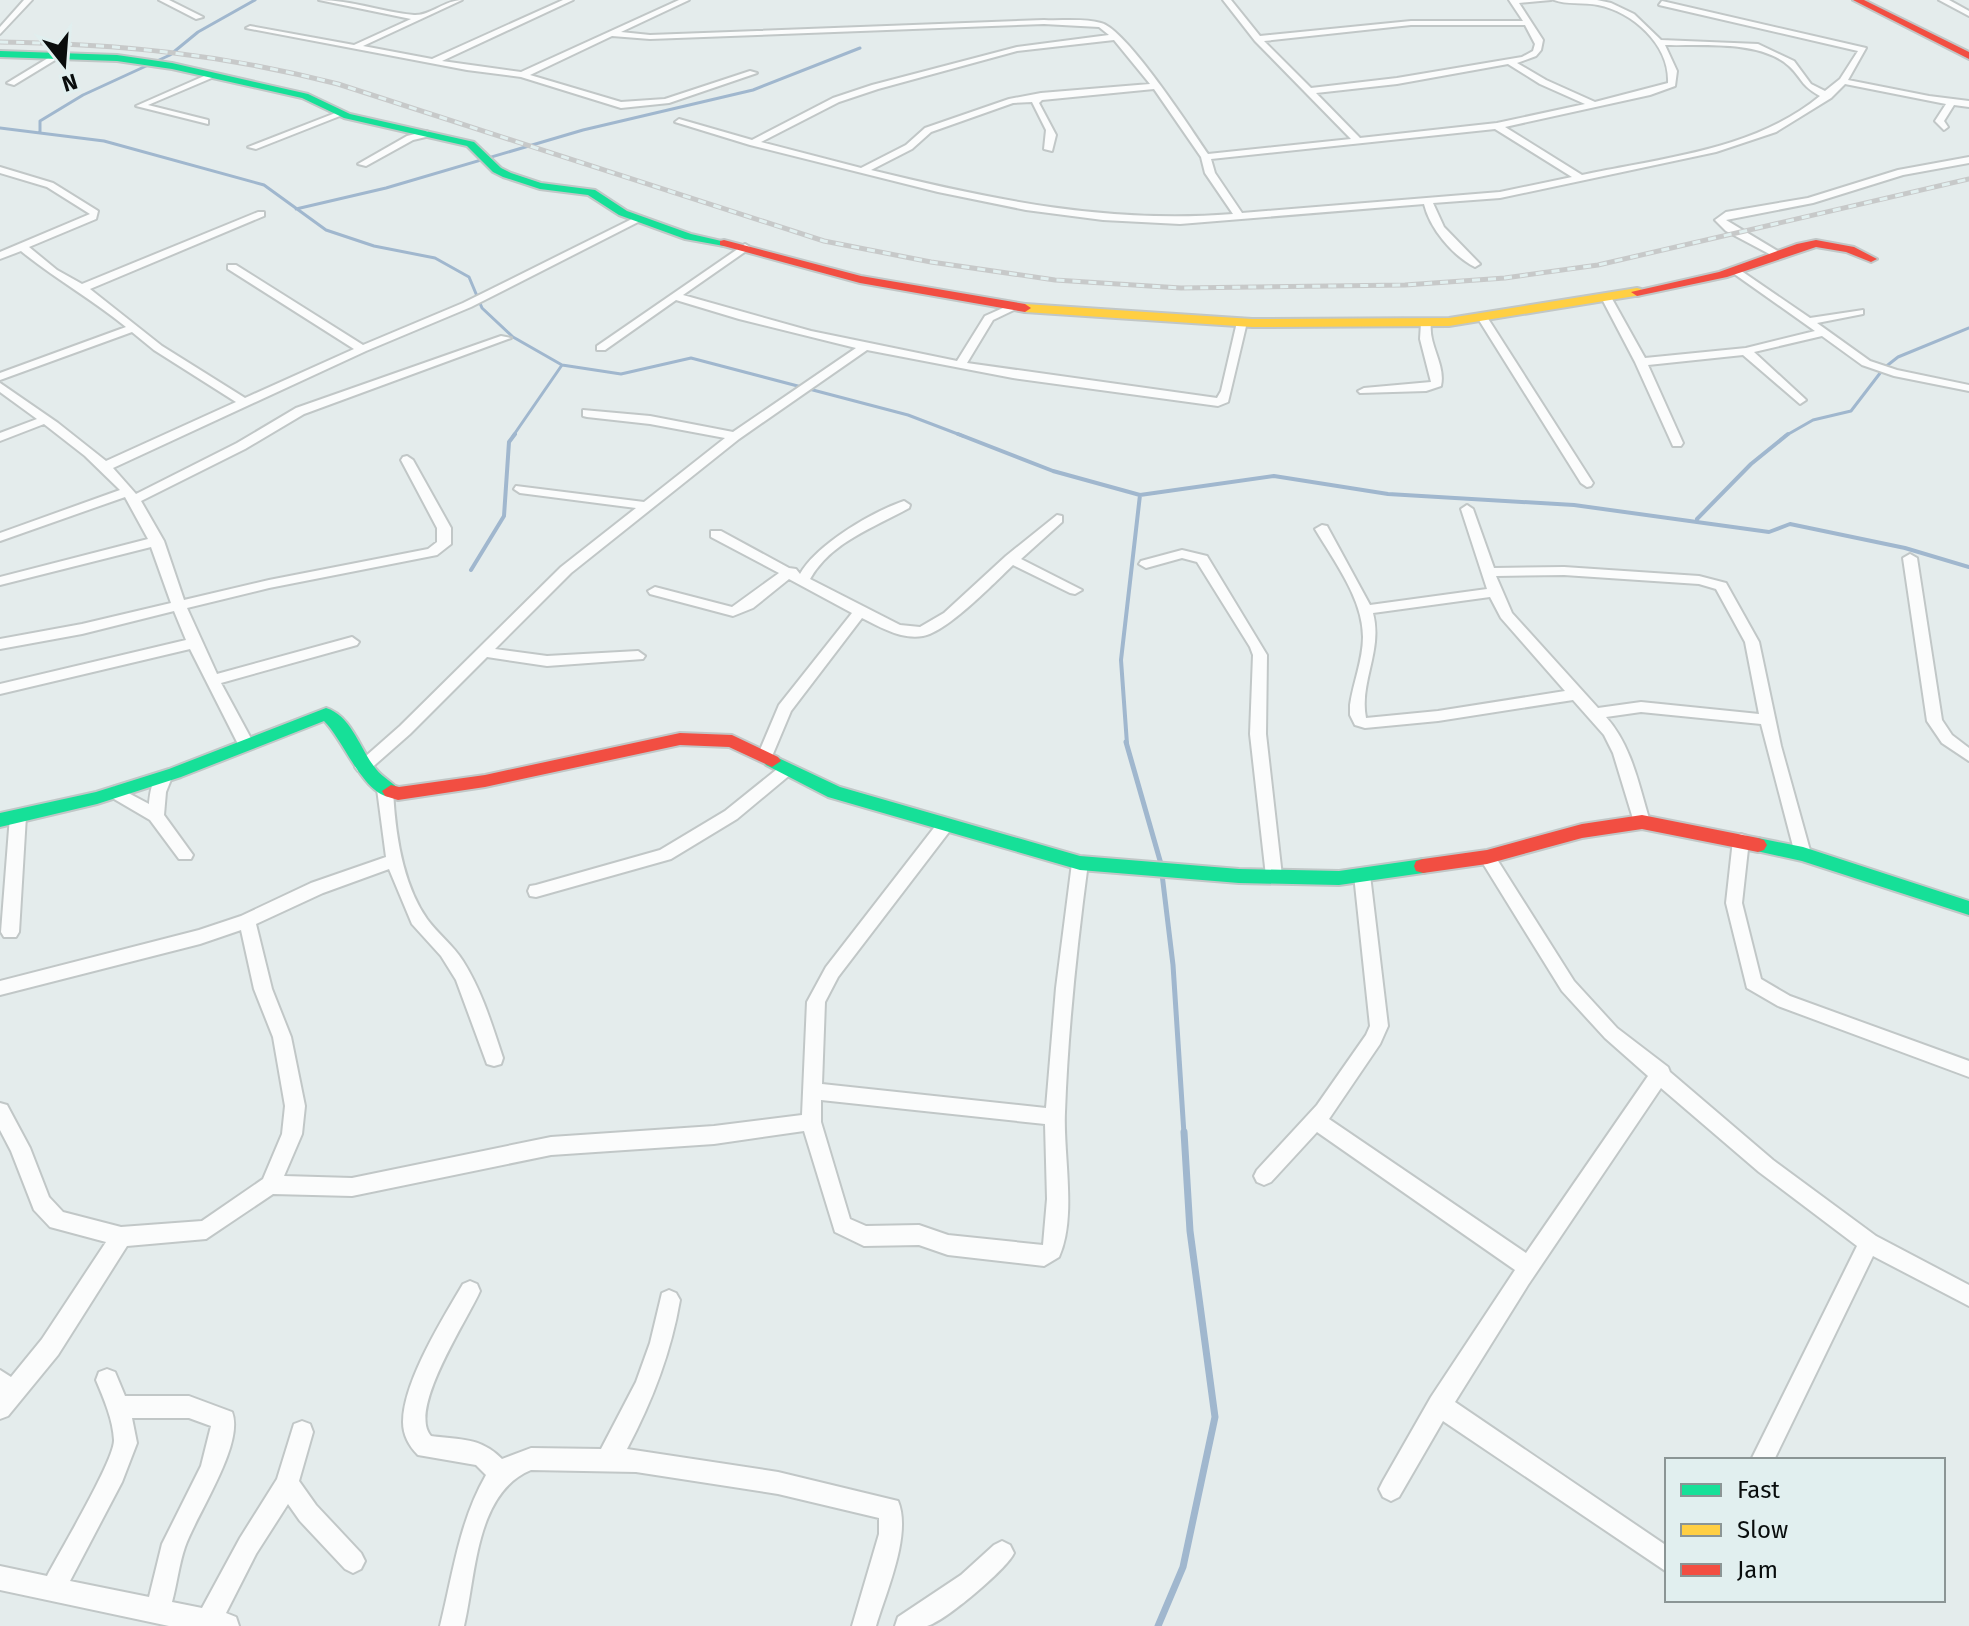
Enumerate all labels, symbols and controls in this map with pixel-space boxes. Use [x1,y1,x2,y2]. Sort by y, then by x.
north arrow [24,24,104,104]
text: N [59,68,81,98]
legend [1665,1458,1945,1602]
text: Fast [1737,1476,1780,1504]
text: Slow [1737,1516,1788,1544]
text: Jam [1737,1556,1778,1584]

